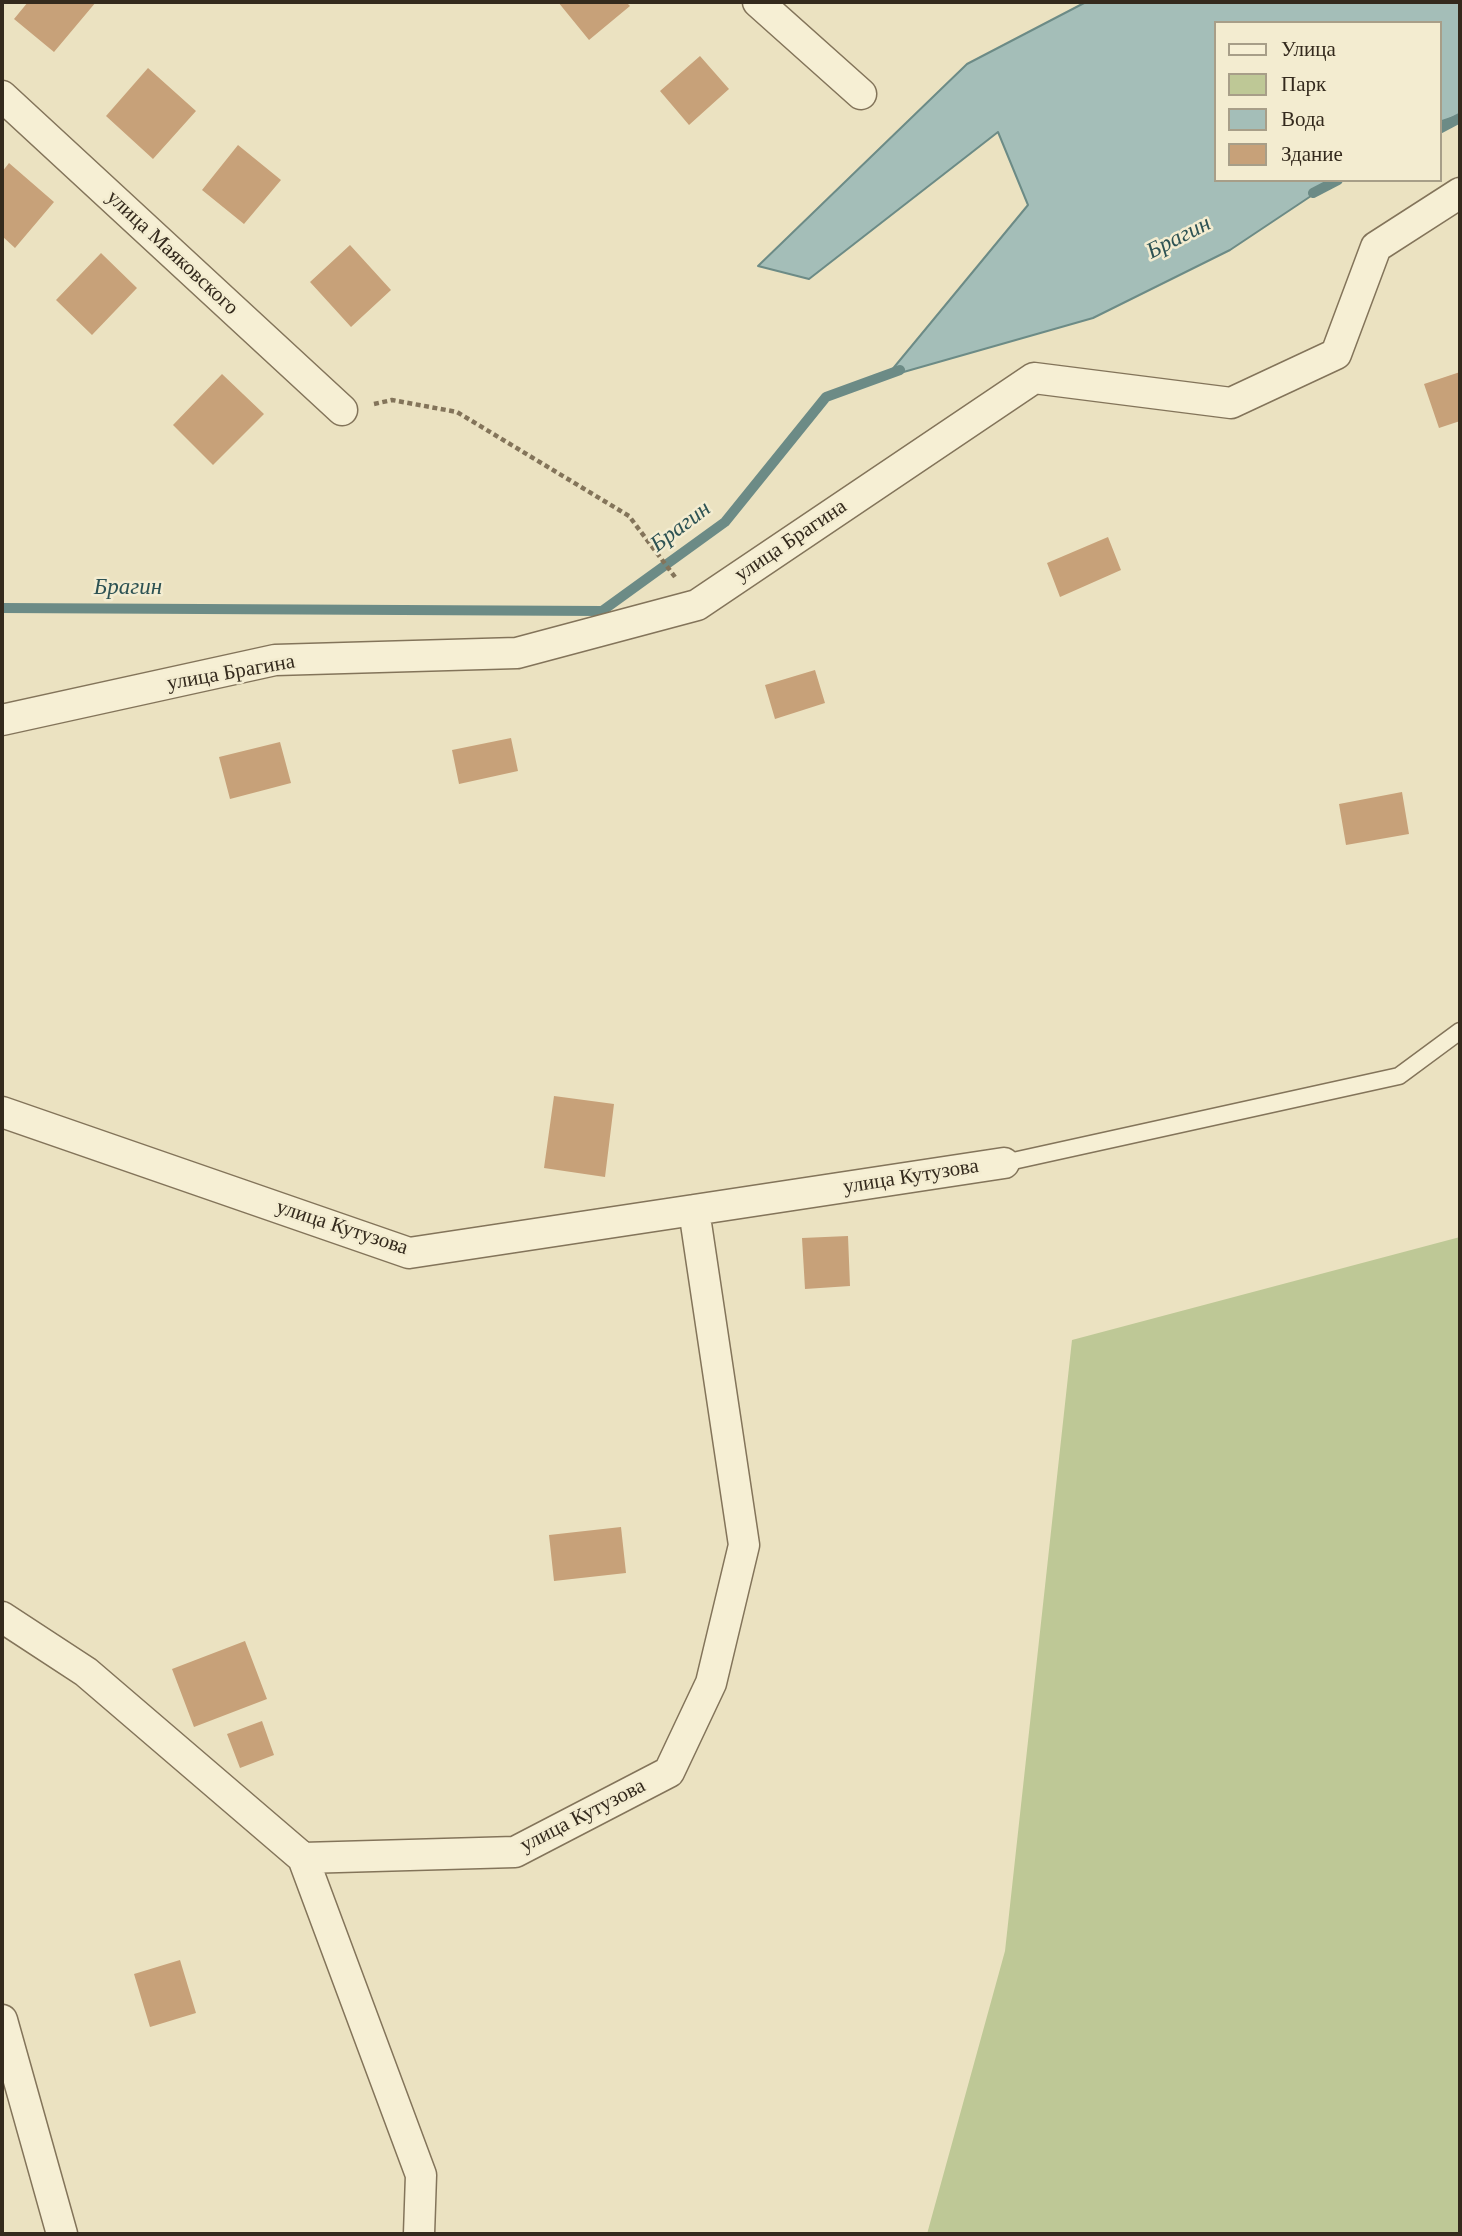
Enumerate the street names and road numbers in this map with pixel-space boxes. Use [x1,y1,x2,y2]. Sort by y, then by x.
street label: улица Маяковского [101,185,243,321]
street label: улица Брагина [730,494,852,588]
street label: улица Брагина [165,649,297,697]
street label: улица Кутузова [841,1154,981,1200]
street label: улица Кутузова [273,1195,411,1261]
street label: улица Кутузова [516,1774,650,1858]

